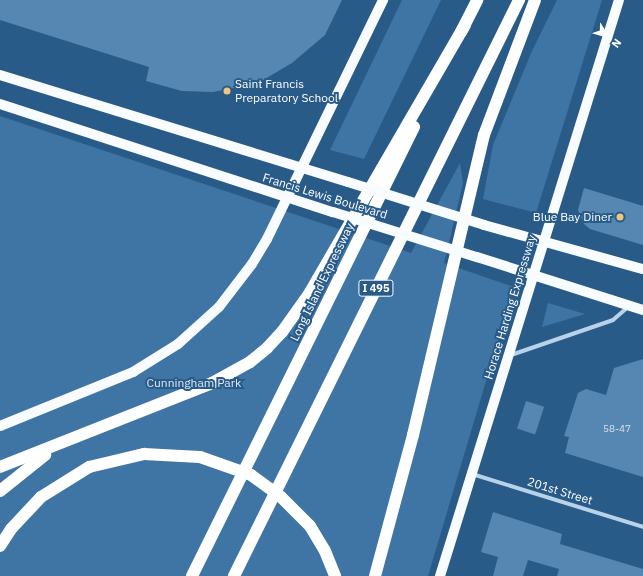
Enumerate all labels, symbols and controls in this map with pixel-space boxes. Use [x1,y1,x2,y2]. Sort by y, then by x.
north arrow [587,16,627,56]
text: N [609,36,625,51]
place label: Saint Francis Preparatory School [235,77,338,105]
marker: Saint Francis Preparatory School [222,86,232,96]
street label: Francis Lewis Boulevard [261,170,389,222]
place label: Blue Bay Diner [533,210,612,224]
marker: Blue Bay Diner [615,212,625,222]
street label: Long Island Expressway [287,221,357,343]
street label: Horace Harding Expressway [481,233,539,381]
road number: I 495 [358,279,394,297]
park label: Cunningham Park [147,376,241,390]
house number: 58-47 [603,423,631,435]
street label: 201st Street [526,474,594,508]

